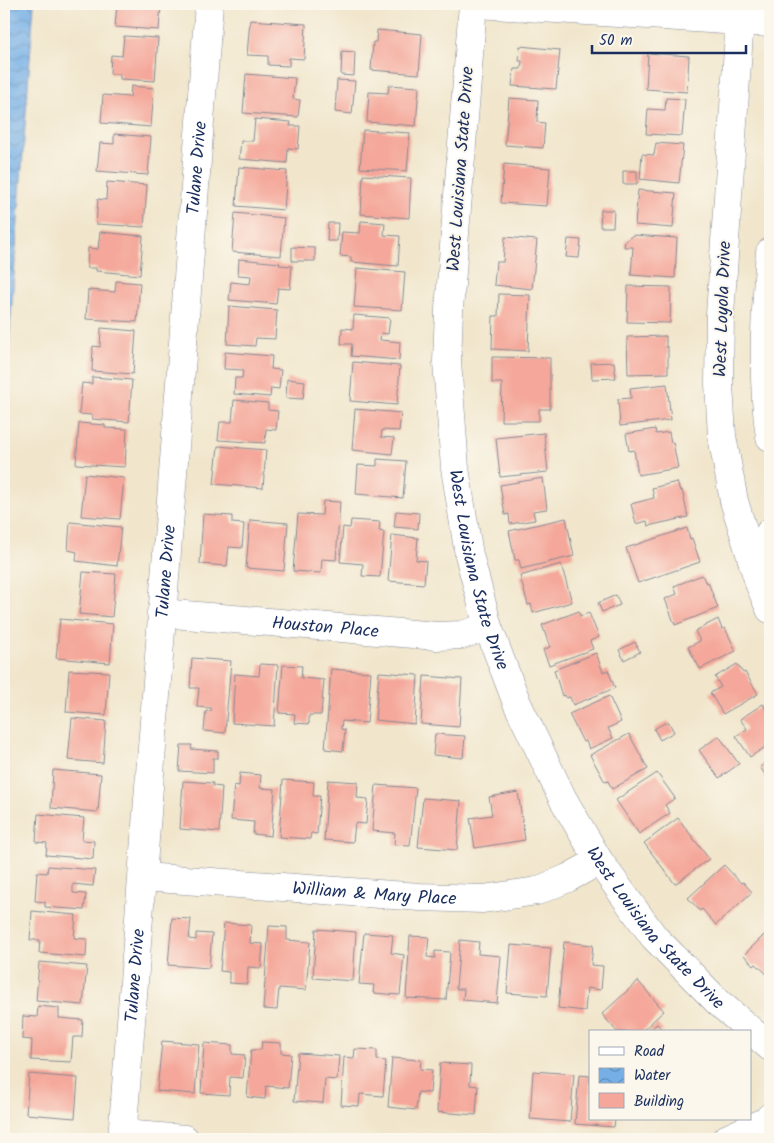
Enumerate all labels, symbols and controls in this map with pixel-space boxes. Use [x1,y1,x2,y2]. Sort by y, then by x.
scale bar [592,22,745,54]
text: 50 m [599,29,633,53]
street label: West Louisiana State Drive [440,66,483,273]
street label: Tulane Drive [180,120,216,216]
street label: West Loyola Drive [707,240,740,378]
street label: West Louisiana State Drive [440,468,516,675]
street label: Tulane Drive [149,524,185,620]
street label: Houston Place [271,609,380,647]
street label: West Louisiana State Drive [578,841,731,1017]
street label: William & Mary Place [291,875,457,914]
street label: Tulane Drive [118,928,154,1023]
legend [589,1030,752,1120]
text: Road [634,1040,665,1064]
text: Water [634,1064,671,1088]
text: Building [634,1090,684,1114]

